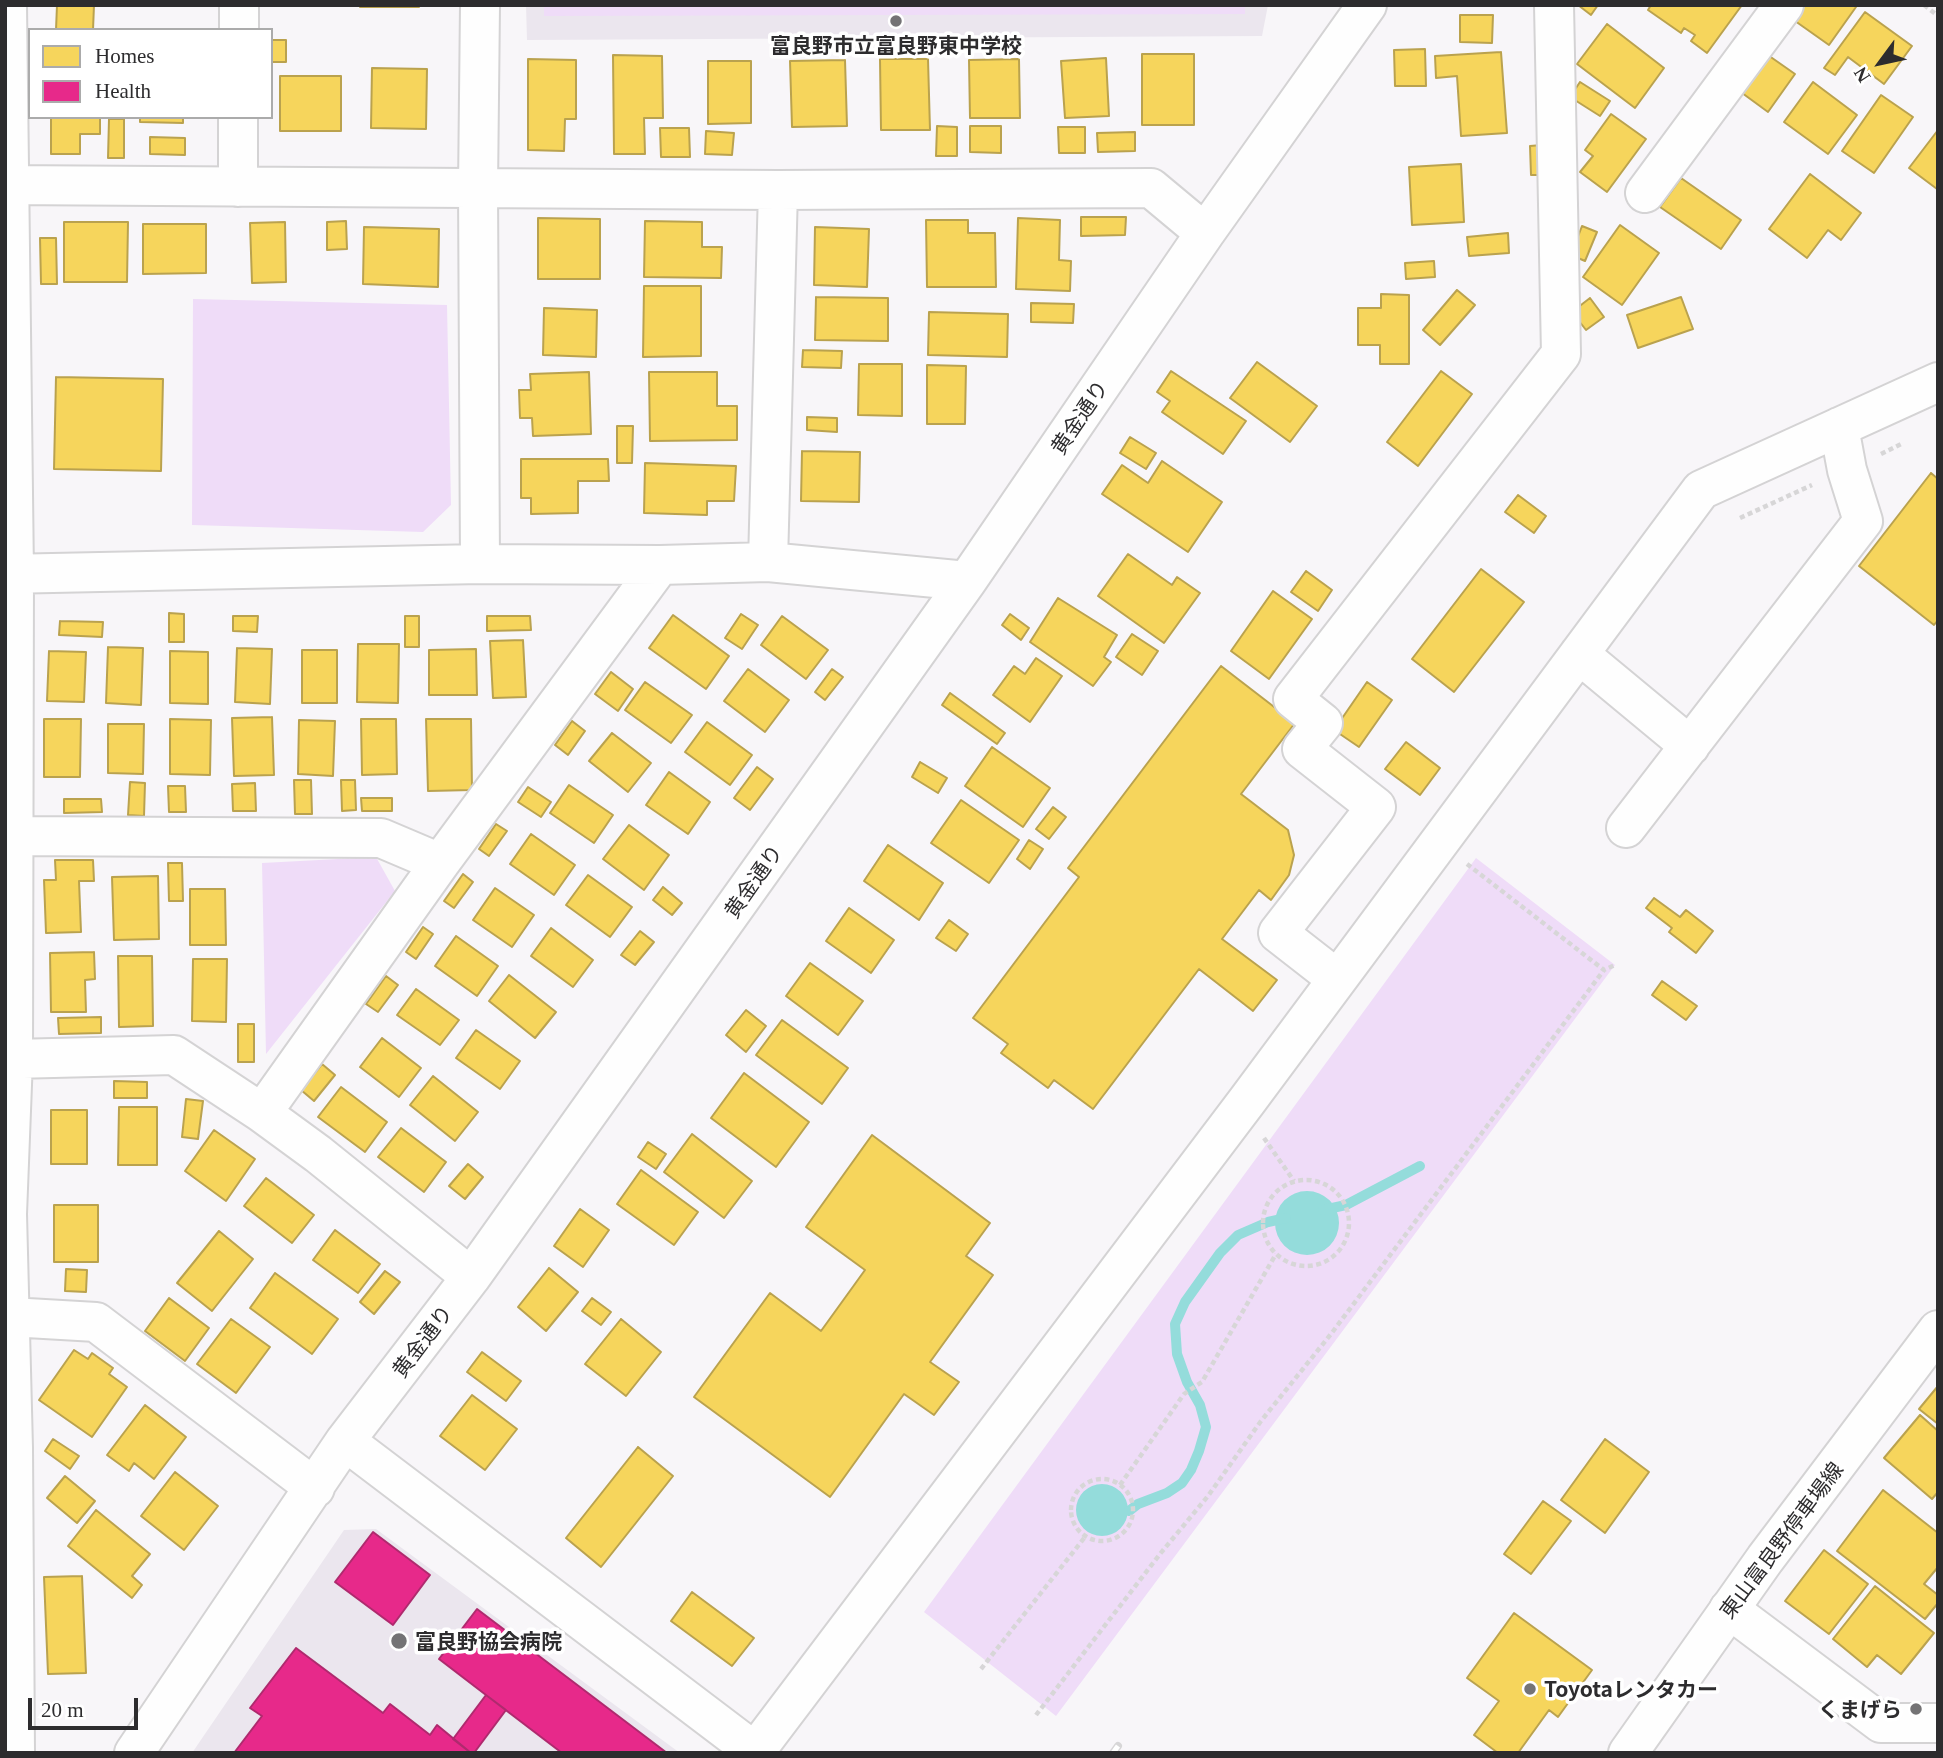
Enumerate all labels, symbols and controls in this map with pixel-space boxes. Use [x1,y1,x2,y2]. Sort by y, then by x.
marker: 富良野市立富良野東中学校 [888,13,904,29]
legend [28,28,273,119]
north arrow [1845,28,1915,98]
place label: 富良野市立富良野東中学校 [770,32,1022,58]
text: Homes [95,44,155,68]
text: N [1849,63,1875,86]
text: Health [95,79,151,103]
street label: 黄金通り [1045,375,1113,459]
street label: 黄金通り [719,839,787,923]
street label: 黄金通り [387,1300,457,1382]
street label: 東山富良野停車場線 [1714,1457,1848,1623]
place label: 富良野協会病院 [415,1628,562,1654]
marker: 富良野協会病院 [389,1631,409,1651]
place label: Toyotaレンタカー [1544,1676,1718,1702]
marker: Toyotaレンタカー [1522,1681,1538,1697]
scale bar [32,1684,142,1728]
place label: くまげら [1818,1696,1902,1722]
text: 20 m [41,1698,84,1722]
marker: くまげら [1908,1701,1924,1717]

